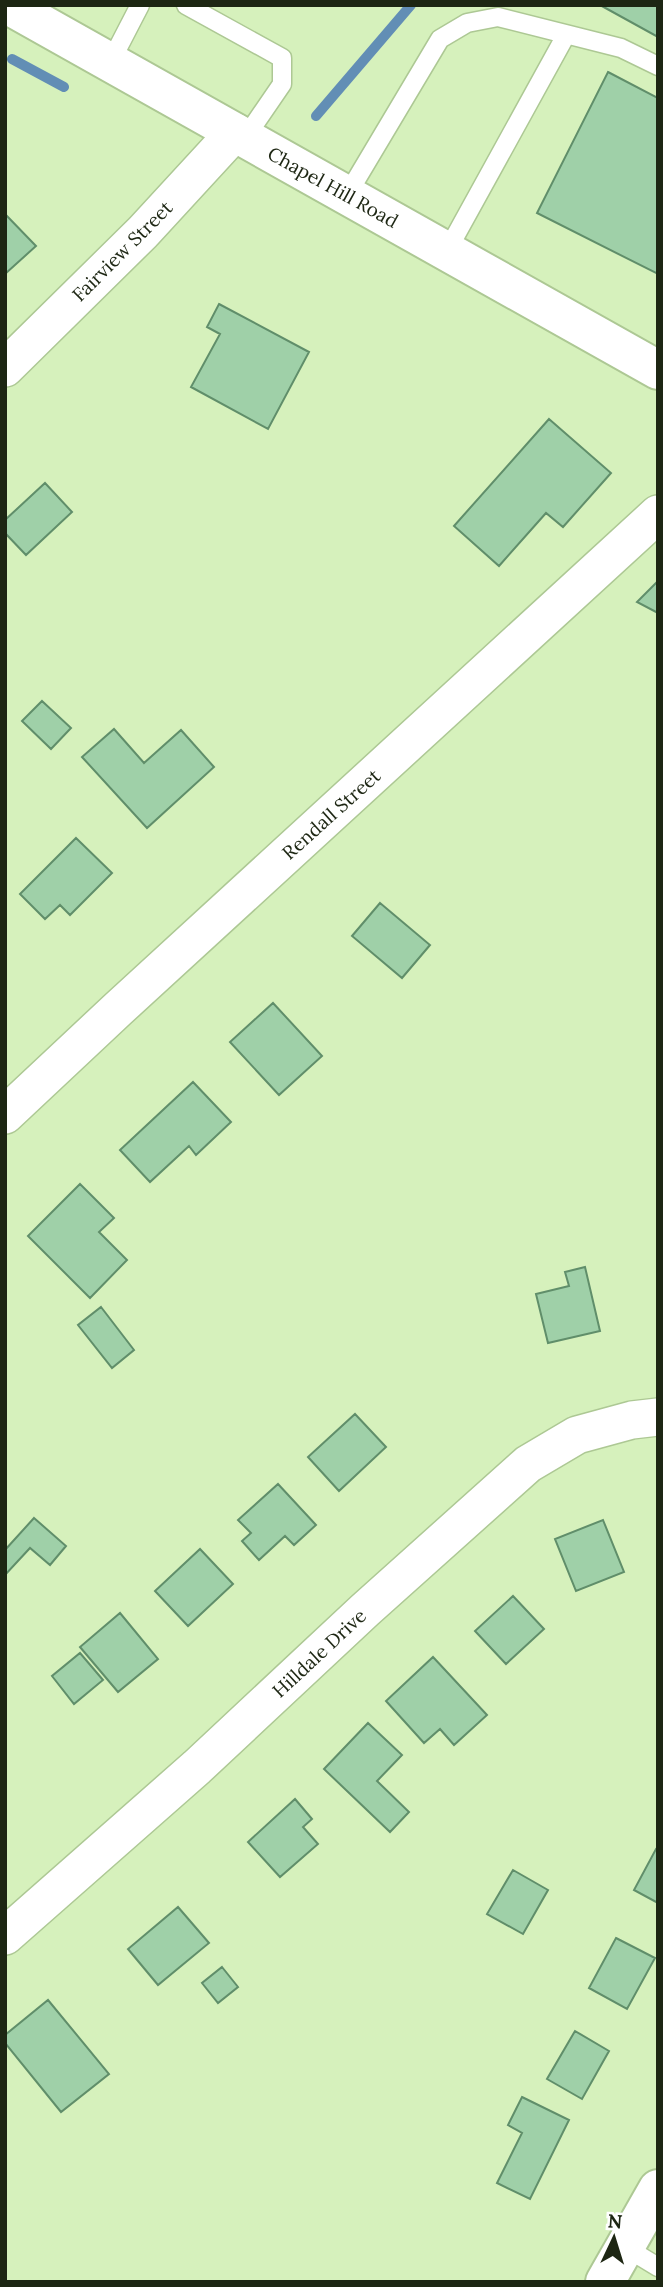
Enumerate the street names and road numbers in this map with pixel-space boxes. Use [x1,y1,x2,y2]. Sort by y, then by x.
street label: Chapel Hill Road [263,141,403,233]
street label: Fairview Street [67,195,178,306]
street label: Rendall Street [277,763,386,864]
street label: Hilldale Drive [267,1603,371,1703]

